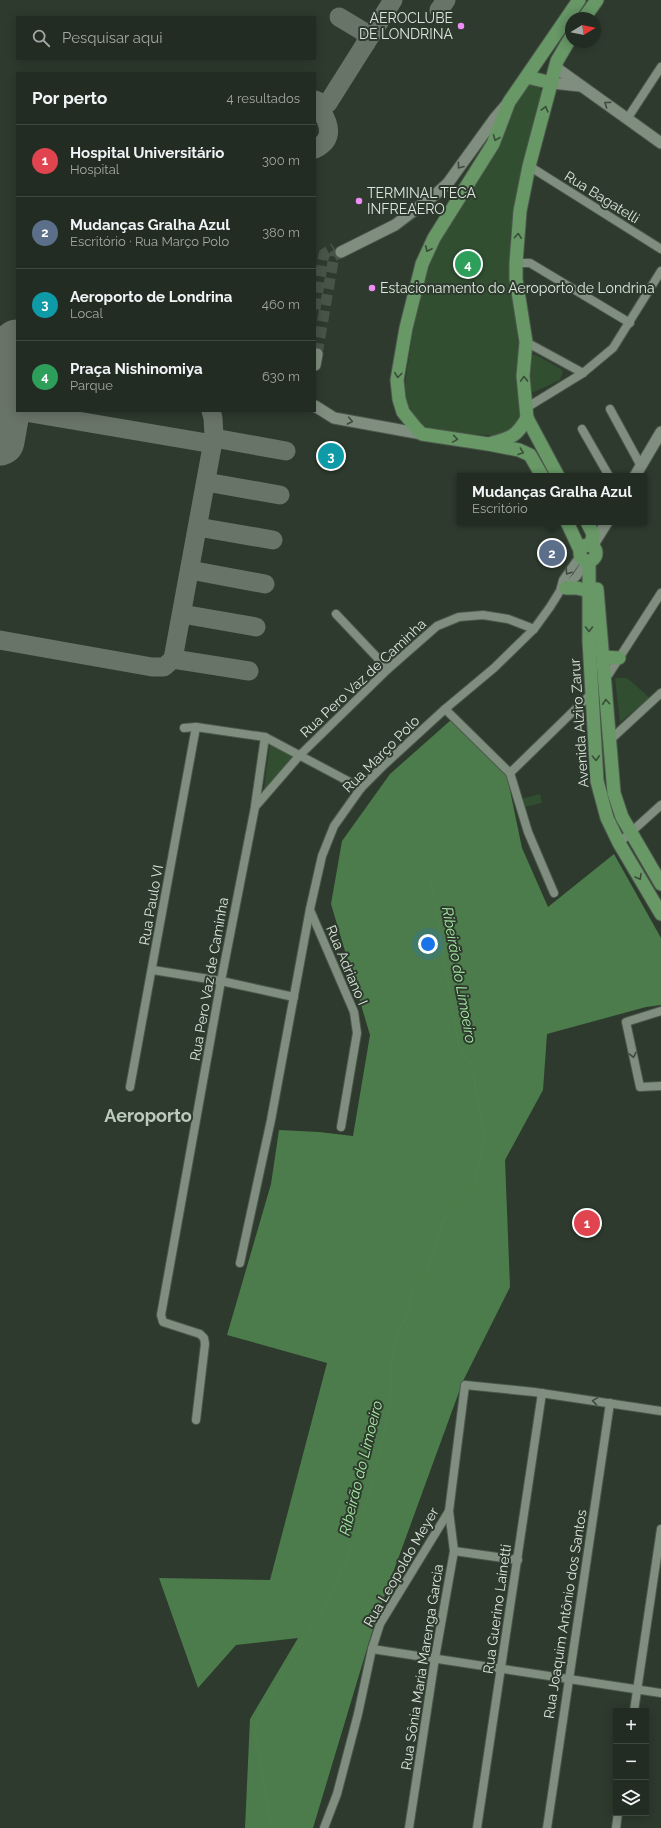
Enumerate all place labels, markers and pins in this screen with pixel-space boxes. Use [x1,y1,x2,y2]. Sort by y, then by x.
place label: AEROCLUBE DE LONDRINA [359,10,454,42]
marker: AEROCLUBE DE LONDRINA [456,21,466,31]
place label: TERMINAL TECA INFREAERO [367,185,476,217]
marker: TERMINAL TECA INFREAERO [354,196,364,206]
pin: 4 [455,249,481,279]
place label: Estacionamento do Aeroporto de Londrina [380,280,655,296]
marker: Estacionamento do Aeroporto de Londrina [367,283,377,293]
pin: 3 [318,441,344,471]
pin: 2 [539,538,565,568]
pin: 1 [574,1208,600,1238]

